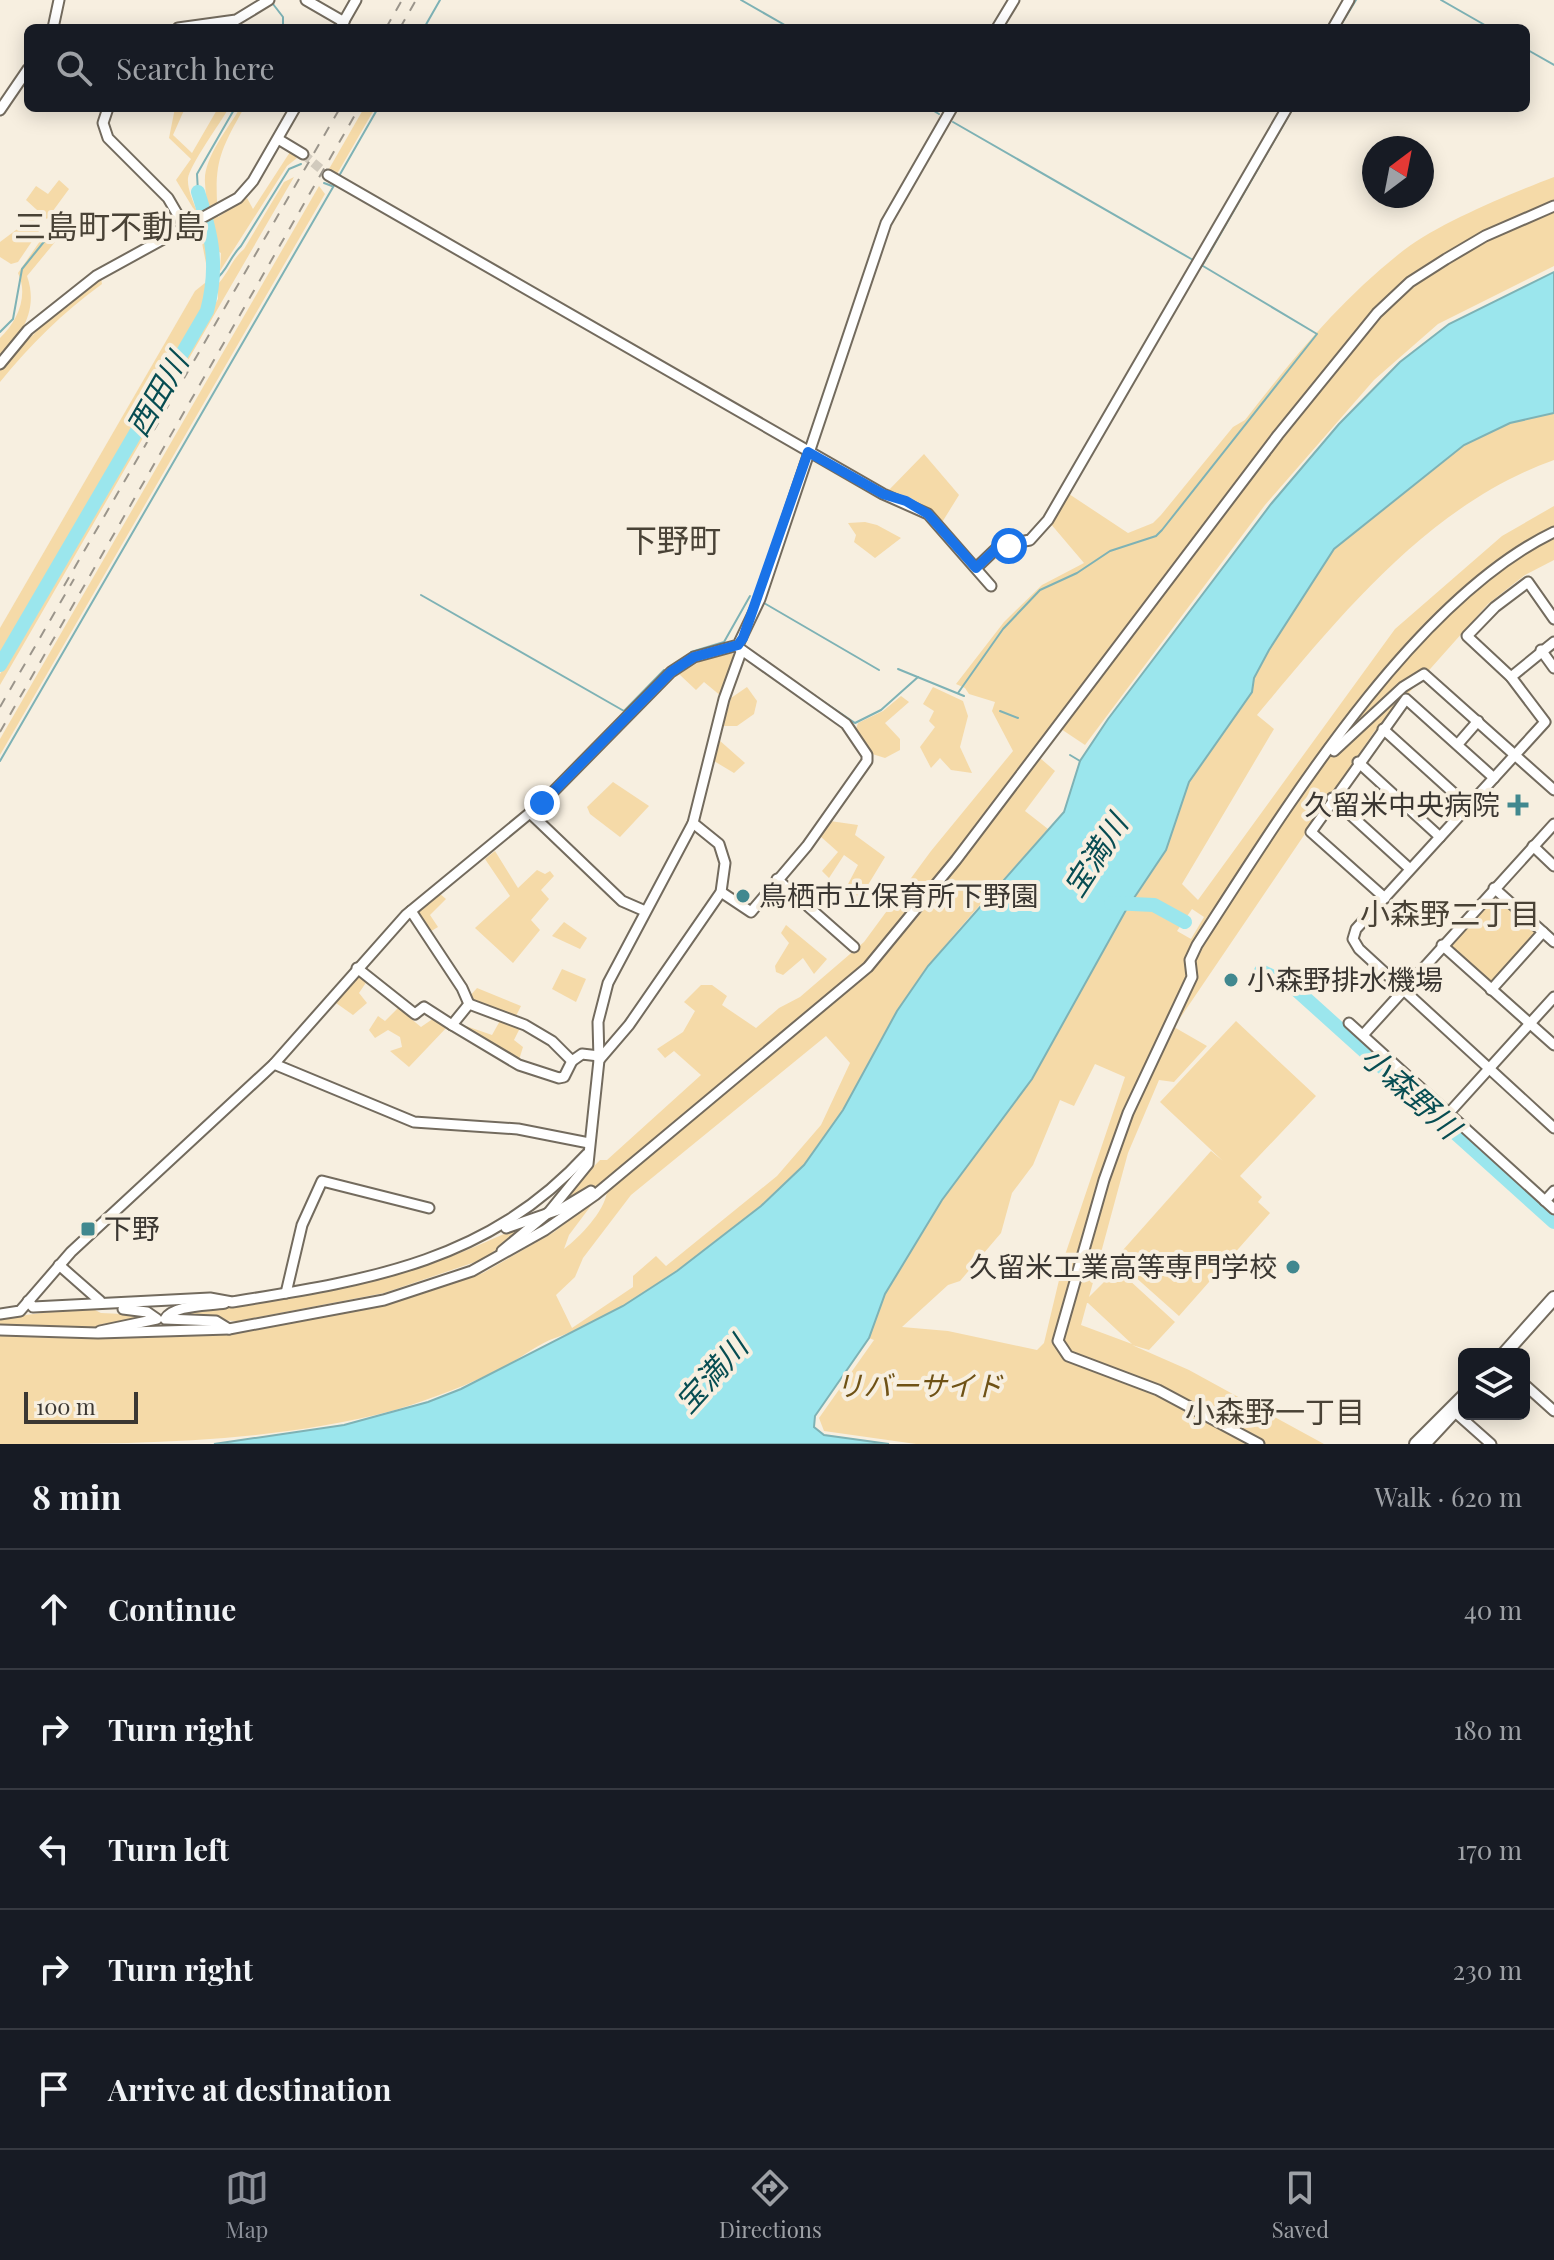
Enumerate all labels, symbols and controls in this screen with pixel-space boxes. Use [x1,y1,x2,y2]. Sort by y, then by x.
search box [24,24,1530,112]
icon: search [52,46,96,90]
text: Search here [116,48,275,88]
north arrow [1362,136,1434,208]
district label: 三島町不動島 [14,203,206,246]
water label: 西田川 [116,342,198,443]
district label: 下野町 [625,517,721,560]
route start [991,528,1027,564]
route end [524,785,560,821]
place label: 久留米中央病院 [1304,785,1500,822]
marker: 久留米中央病院 [1507,794,1529,816]
water label: 宝満川 [1053,804,1137,904]
place label: 鳥栖市立保育所下野園 [759,876,1039,913]
marker: 鳥栖市立保育所下野園 [734,887,752,905]
district label: 小森野二丁目 [1360,893,1540,933]
place label: 小森野排水機場 [1247,960,1443,997]
marker: 小森野排水機場 [1222,971,1240,989]
water label: 小森野川 [1353,1037,1472,1149]
place label: 下野 [104,1209,160,1246]
marker: 下野 [79,1220,97,1238]
place label: 久留米工業高等専門学校 [969,1247,1277,1284]
marker: 久留米工業高等専門学校 [1284,1258,1302,1276]
water label: 宝満川 [666,1325,757,1420]
map controls [1458,1348,1530,1420]
button: layers [1458,1348,1530,1420]
park label: リバーサイド [835,1366,1004,1403]
scale bar [24,1388,138,1424]
text: 100 m [36,1391,96,1421]
district label: 小森野一丁目 [1185,1391,1365,1431]
text: 8 min [32,1473,121,1519]
text: Walk · 620 m [1375,1479,1522,1514]
icon: ahead [32,1587,76,1631]
text: Continue [108,1589,236,1629]
text: 40 m [1464,1592,1522,1627]
icon: right [32,1707,76,1751]
text: Turn right [108,1709,253,1749]
text: 180 m [1454,1712,1522,1747]
icon: left [32,1827,76,1871]
text: Turn left [108,1829,229,1869]
text: 170 m [1457,1832,1522,1867]
icon: right [32,1947,76,1991]
text: Turn right [108,1949,253,1989]
text: 230 m [1453,1952,1522,1987]
icon: arrive [32,2067,76,2111]
text: Arrive at destination [108,2069,391,2109]
tab: Map [225,2166,269,2244]
tab: Directions [719,2166,822,2244]
tab: Saved [1272,2166,1329,2244]

